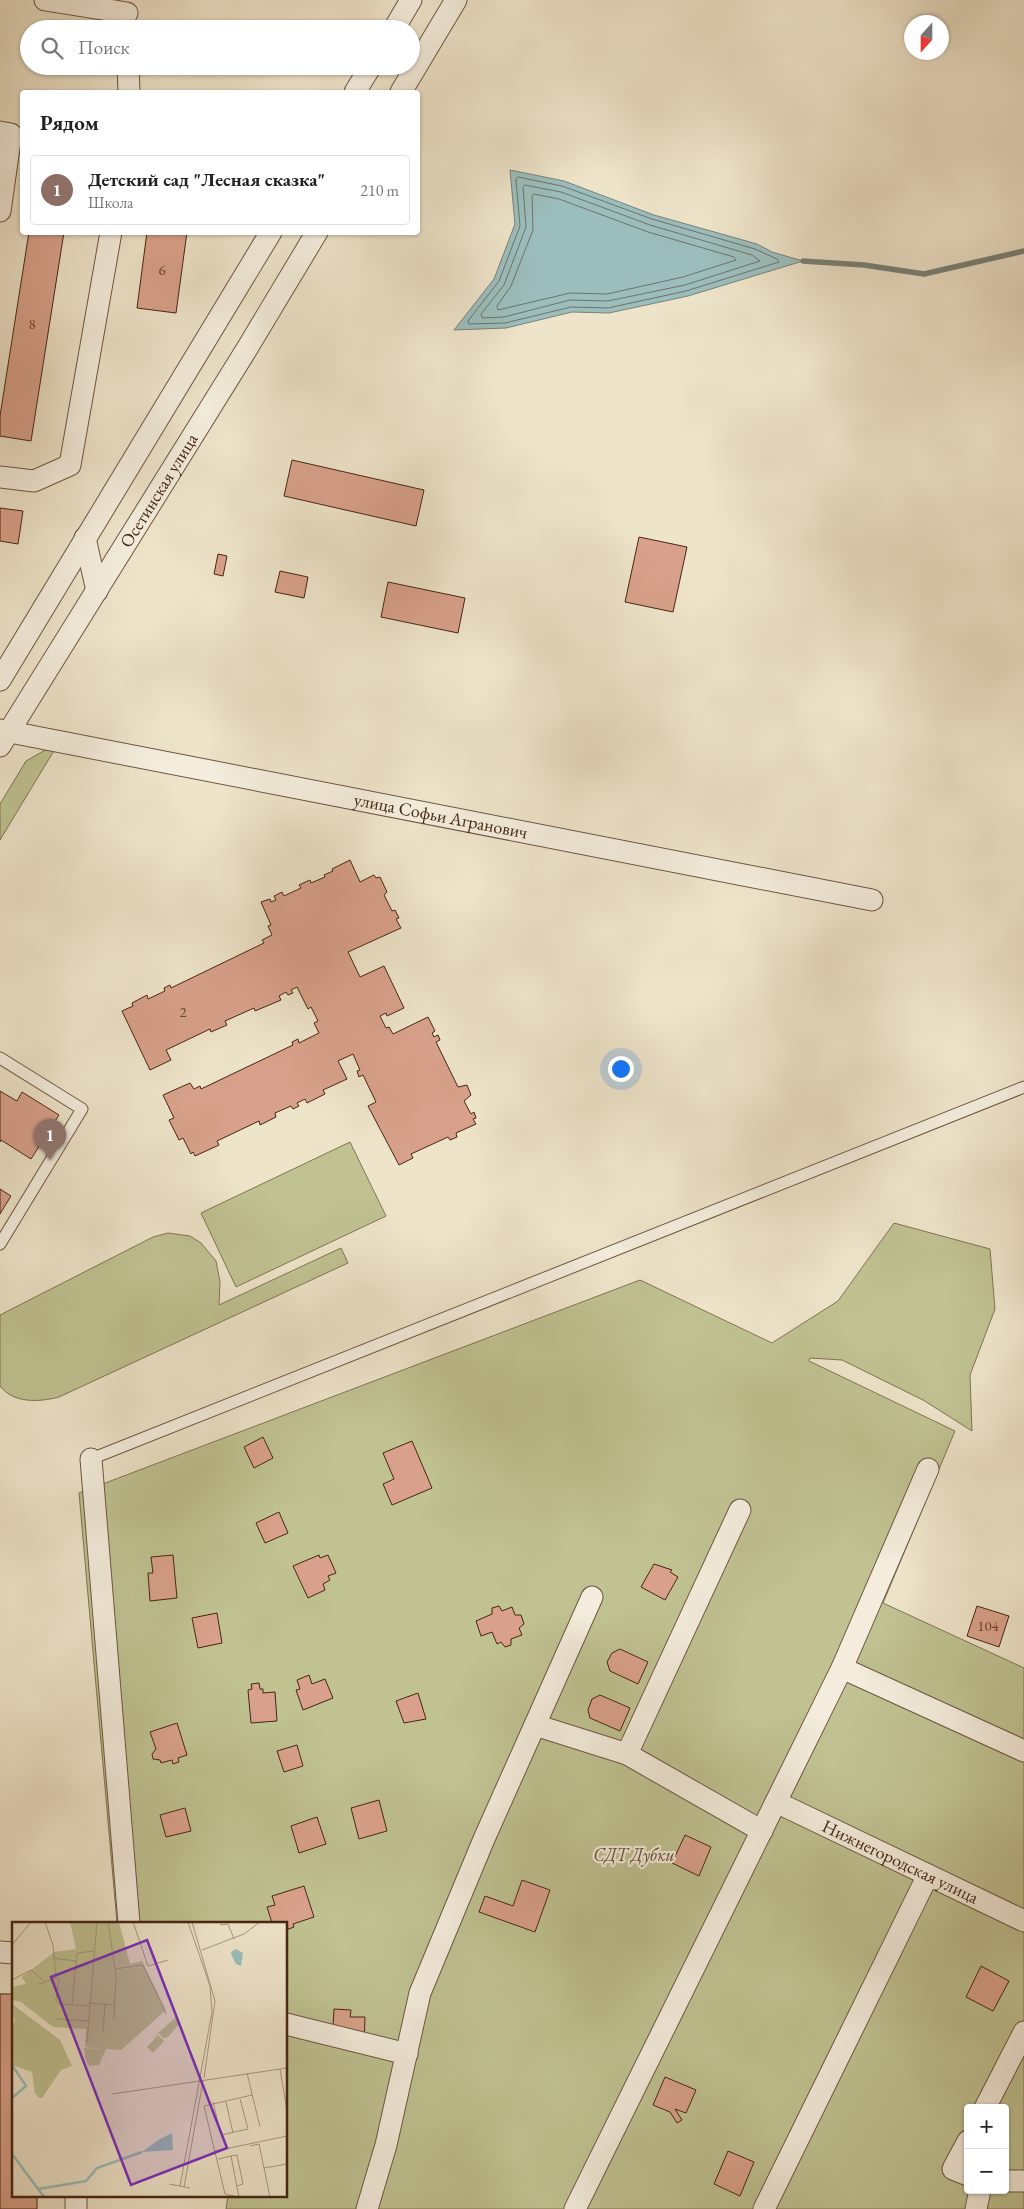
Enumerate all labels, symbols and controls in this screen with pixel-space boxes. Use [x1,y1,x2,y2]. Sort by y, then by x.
north arrow [904,15,949,60]
search box [20,20,420,75]
icon: search [38,34,66,62]
text: Поиск [78,35,130,60]
text: Рядом [40,109,99,136]
text: Детский сад "Лесная сказка" [88,167,325,192]
text: 1 [53,180,61,201]
text: 210 m [360,180,399,201]
text: Школа [88,192,133,213]
house number: 6 [158,260,166,279]
house number: 8 [28,314,36,333]
street label: Осетинская улица [114,428,203,552]
street label: улица Софьи Агранович [352,787,530,844]
house number: 2 [179,1002,187,1021]
your location [608,1056,634,1082]
pin: 1 [34,1119,66,1160]
house number: 104 [977,1616,1000,1635]
street label: Нижнегородская улица [819,1814,983,1909]
park label: СДТ Дубки [593,1843,675,1867]
inset map [12,1922,288,2196]
map controls [964,2104,1009,2194]
button: + [964,2104,1009,2149]
button: − [964,2149,1009,2194]

